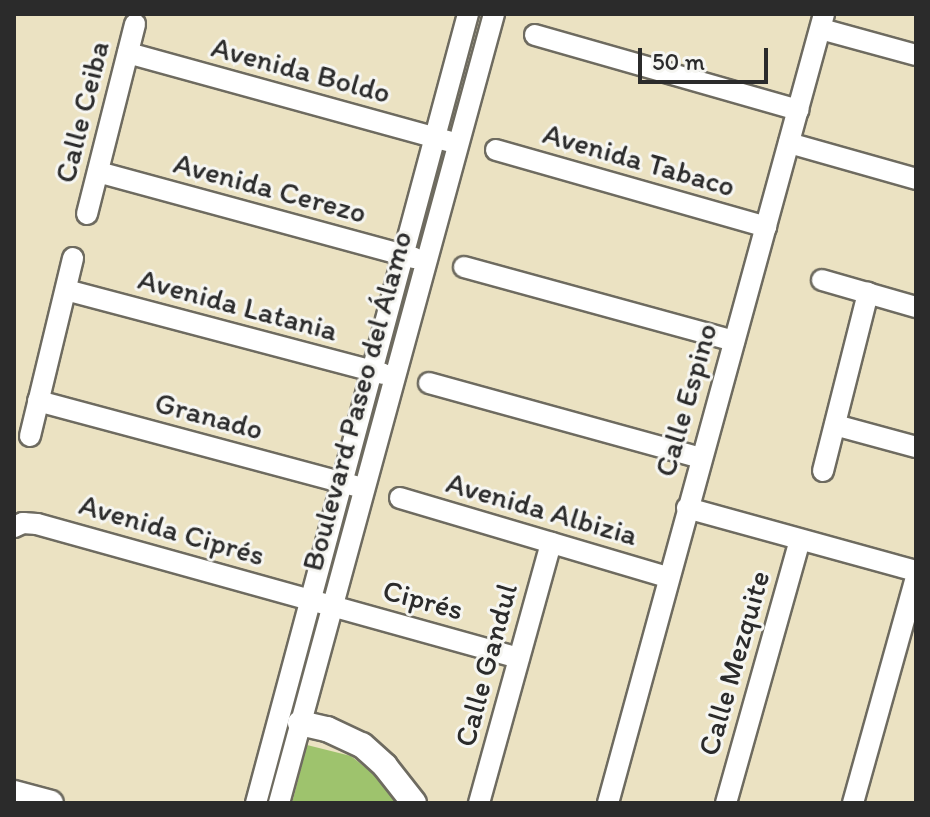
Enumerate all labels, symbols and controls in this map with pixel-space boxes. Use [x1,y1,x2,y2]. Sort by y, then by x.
street label: Avenida Boldo [208,29,394,111]
scale bar [642,32,772,82]
street label: Calle Ceiba [47,37,117,187]
text: 50 m [652,47,705,76]
street label: Avenida Tabaco [539,115,739,205]
street label: Avenida Cerezo [170,145,370,231]
street label: Boulevard Paseo del Álamo [294,228,420,574]
street label: Avenida Latania [134,261,342,349]
street label: Calle Espino [647,319,725,481]
street label: Granado [151,384,267,448]
street label: Avenida Albizia [442,464,642,554]
street label: Avenida Ciprés [75,486,269,574]
street label: Calle Mezquite [691,567,777,759]
street label: Ciprés [379,572,467,628]
street label: Calle Gandul [447,580,525,750]

